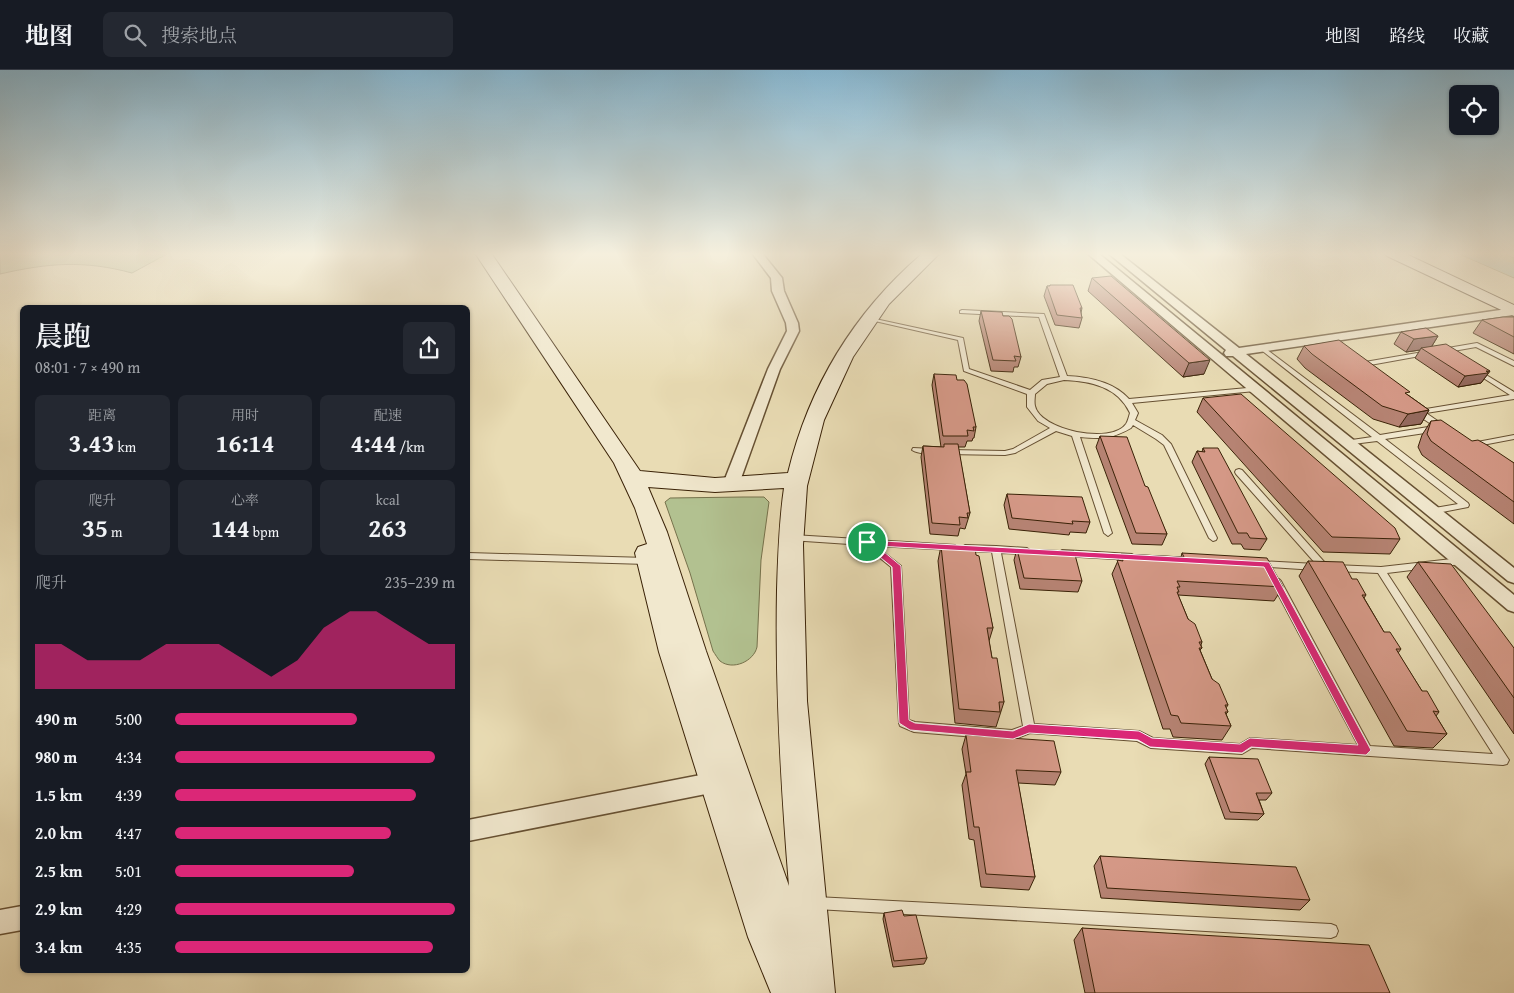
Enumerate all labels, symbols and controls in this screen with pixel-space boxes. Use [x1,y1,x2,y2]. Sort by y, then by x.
search box [103,12,453,57]
text: 地图 [25,18,73,53]
icon: search [121,21,149,49]
text: 搜索地点 [161,21,237,49]
text: 地图 [1325,22,1361,49]
text: 路线 [1389,22,1425,49]
text: 收藏 [1453,22,1489,49]
map controls [1449,85,1499,135]
button: locate [1449,85,1499,135]
text: 晨跑 [35,315,91,356]
button: share [403,322,455,374]
text: 08:01 · 7 × 490 m [35,355,140,379]
text: 距离 [88,405,116,425]
text: 用时 [231,405,259,425]
text: 配速 [374,405,402,425]
text: 3.43 [69,425,114,461]
text: 16:14 [216,425,274,461]
text: 4:44 [351,425,397,461]
text: km [114,437,136,457]
text: /km [397,437,425,457]
text: 爬升 [88,490,116,510]
text: 心率 [231,490,259,510]
text: kcal [376,490,400,510]
text: 35 [82,510,108,546]
text: 144 [211,510,250,546]
text: 263 [368,510,407,546]
pin [846,521,888,563]
text: m [108,522,123,542]
text: bpm [250,522,279,542]
icon: arrive [853,528,881,556]
text: 爬升 [35,570,67,594]
text: 235–239 m [385,570,455,594]
text: 490 m [35,707,77,731]
text: 5:00 [115,707,142,731]
text: 980 m [35,745,77,769]
text: 4:34 [115,745,142,769]
text: 1.5 km [35,783,82,807]
text: 4:39 [115,783,142,807]
text: 2.0 km [35,821,82,845]
text: 4:47 [115,821,142,845]
text: 2.5 km [35,859,82,883]
text: 5:01 [115,859,142,883]
text: 2.9 km [35,897,82,921]
text: 4:29 [115,897,142,921]
text: 3.4 km [35,935,82,959]
text: 4:35 [115,935,142,959]

